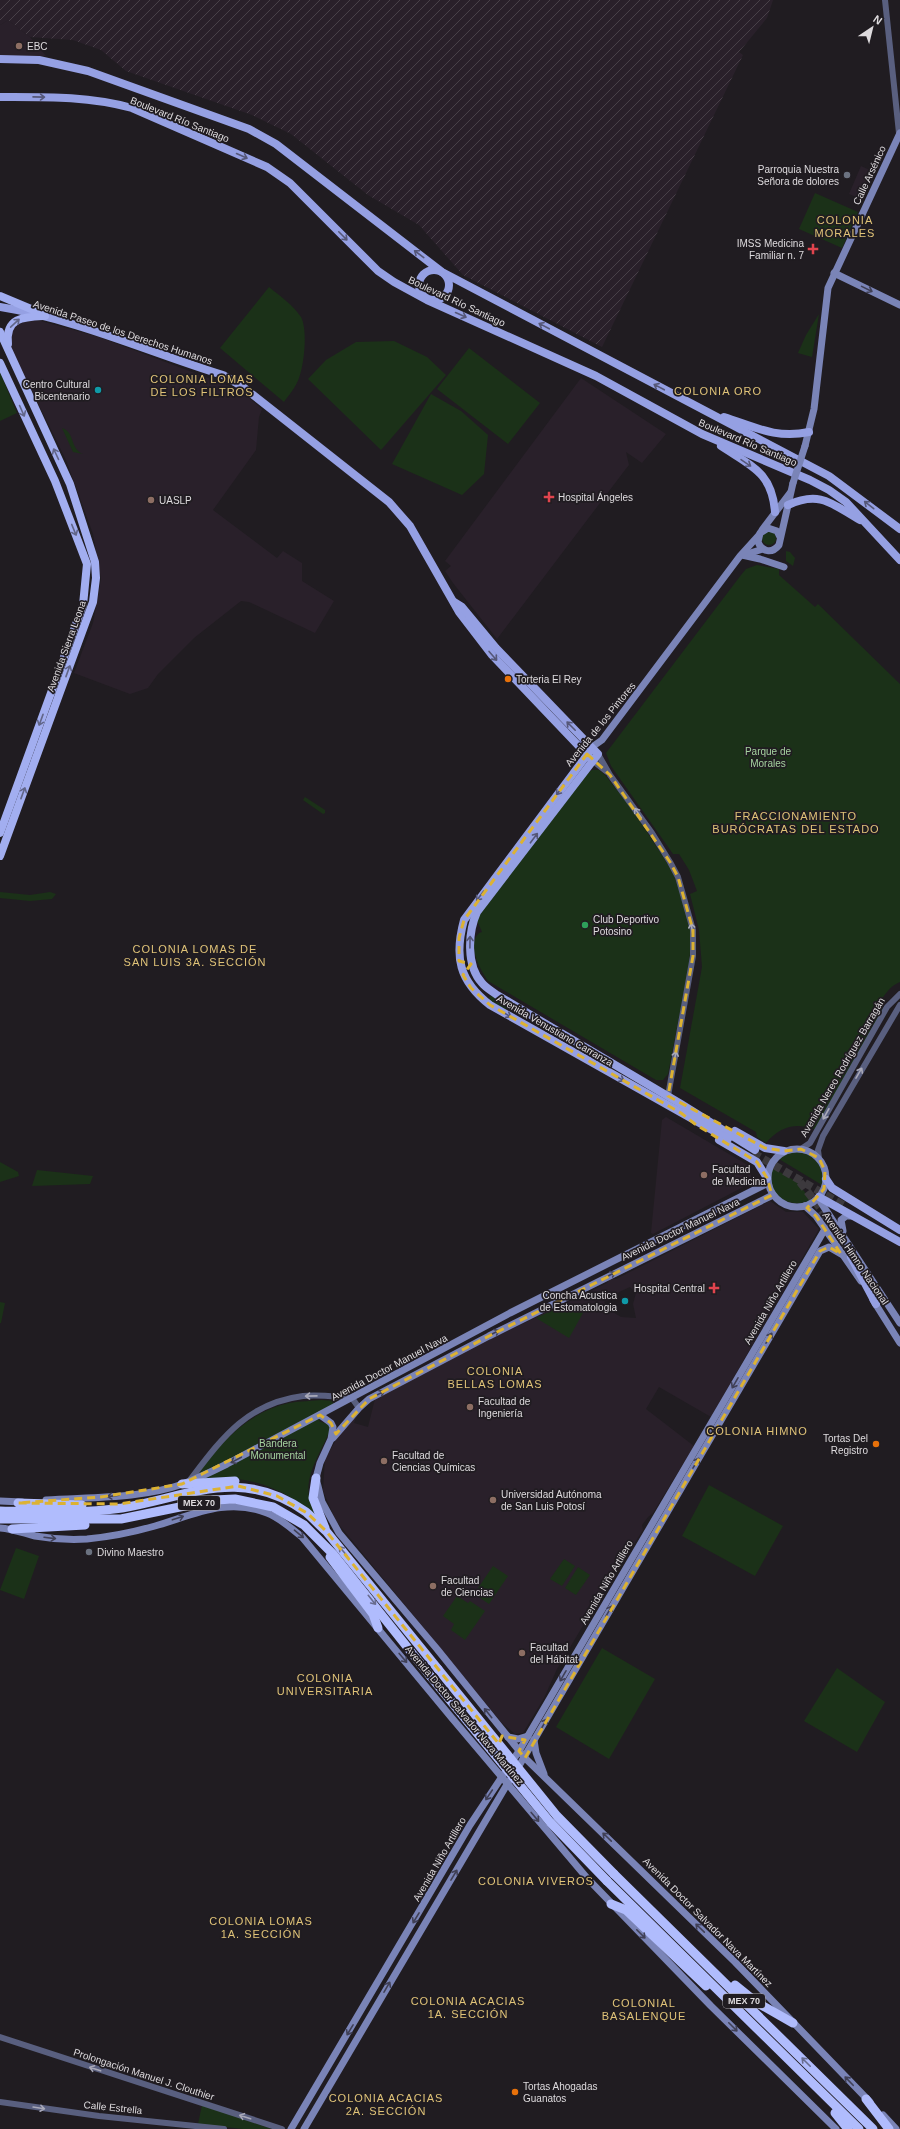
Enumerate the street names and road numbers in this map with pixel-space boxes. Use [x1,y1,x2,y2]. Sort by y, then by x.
street label: Boulevard Río Santiago [129,95,231,145]
street label: Calle Arsénico [851,144,888,207]
street label: Boulevard Río Santiago [407,274,507,329]
street label: Avenida Paseo de los Derechos Humanos [32,298,214,367]
street label: Boulevard Río Santiago [697,417,799,468]
street label: Avenida Sierra Leona [45,599,88,693]
street label: Avenida de los Pintores [563,680,638,769]
street label: Avenida Venustiano Carranza [495,993,615,1068]
street label: Avenida Nereo Rodríguez Barragán [798,996,887,1139]
street label: Avenida Doctor Manuel Nava [619,1196,741,1263]
street label: Avenida Himno Nacional [820,1210,891,1307]
street label: Avenida Niño Artillero [742,1258,799,1346]
street label: Avenida Doctor Manuel Nava [329,1332,450,1403]
road number: MEX 70 [178,1496,220,1510]
street label: Avenida Niño Artillero [578,1538,635,1626]
street label: Avenida Doctor Salvador Nava Martínez [403,1644,526,1787]
street label: Avenida Niño Artillero [411,1815,468,1903]
street label: Avenida Doctor Salvador Nava Martínez [641,1855,775,1989]
road number: MEX 70 [723,1994,765,2008]
street label: Prolongación Manuel J. Clouthier [72,2046,216,2103]
street label: Calle Estrella [83,2099,143,2116]

